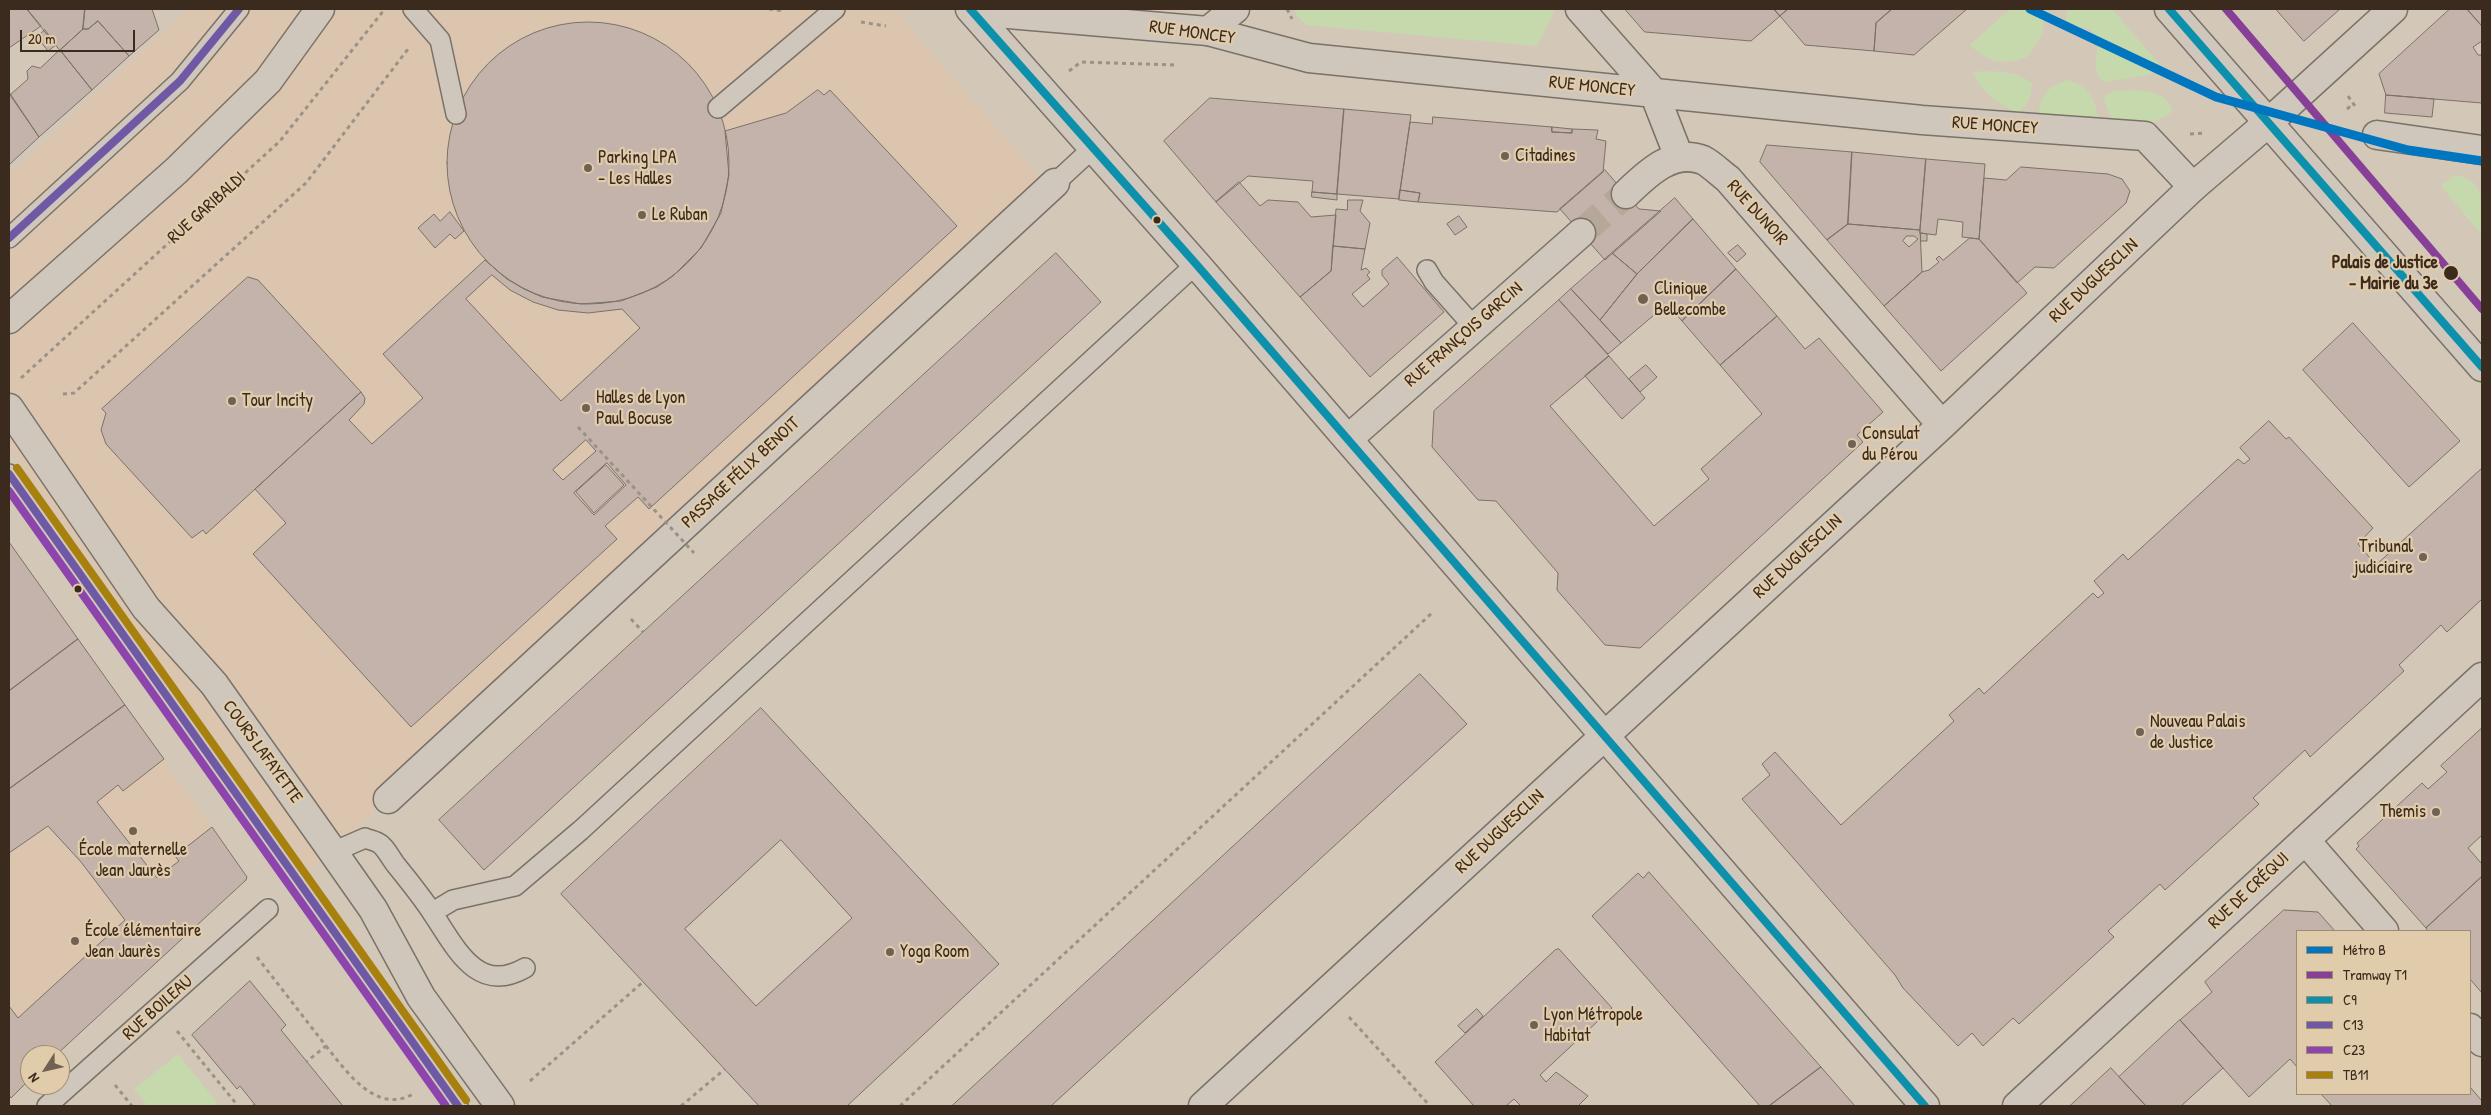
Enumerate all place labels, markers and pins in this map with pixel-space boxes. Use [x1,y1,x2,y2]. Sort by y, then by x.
place label: Citadines [1515,145,1575,167]
place label: Parking LPA - Les Halles [598,147,677,190]
marker: Citadines [1499,150,1511,162]
marker: Parking LPA - Les Halles [582,162,594,174]
place label: Le Ruban [652,204,708,226]
marker: Le Ruban [636,209,648,221]
unlabelled marker [1152,215,1162,225]
place label: Palais de Justice - Mairie du 3e [2332,252,2438,294]
marker: Palais de Justice - Mairie du 3e [2442,264,2460,282]
place label: Clinique Bellecombe [1654,278,1726,320]
marker: Clinique Bellecombe [1636,292,1650,306]
place label: Halles de Lyon Paul Bocuse [596,387,685,429]
place label: Tour Incity [242,390,313,412]
marker: Tour Incity [226,395,238,407]
marker: Halles de Lyon Paul Bocuse [580,402,592,414]
place label: Consulat du Pérou [1862,423,1919,466]
marker: Consulat du Pérou [1846,438,1858,450]
place label: Tribunal judiciaire [2354,536,2413,578]
marker: Tribunal judiciaire [2417,551,2429,563]
unlabelled marker [73,584,83,594]
place label: Nouveau Palais de Justice [2150,711,2245,754]
marker: Nouveau Palais de Justice [2134,726,2146,738]
place label: Themis [2380,801,2426,823]
marker: Themis [2430,806,2442,818]
marker: École maternelle Jean Jaurès [127,825,139,837]
place label: École maternelle Jean Jaurès [79,839,187,882]
place label: École élémentaire Jean Jaurès [85,920,201,962]
marker: École élémentaire Jean Jaurès [69,935,81,947]
place label: Yoga Room [900,941,969,963]
marker: Yoga Room [884,946,896,958]
place label: Lyon Métropole Habitat [1544,1004,1643,1046]
marker: Lyon Métropole Habitat [1528,1019,1540,1031]

